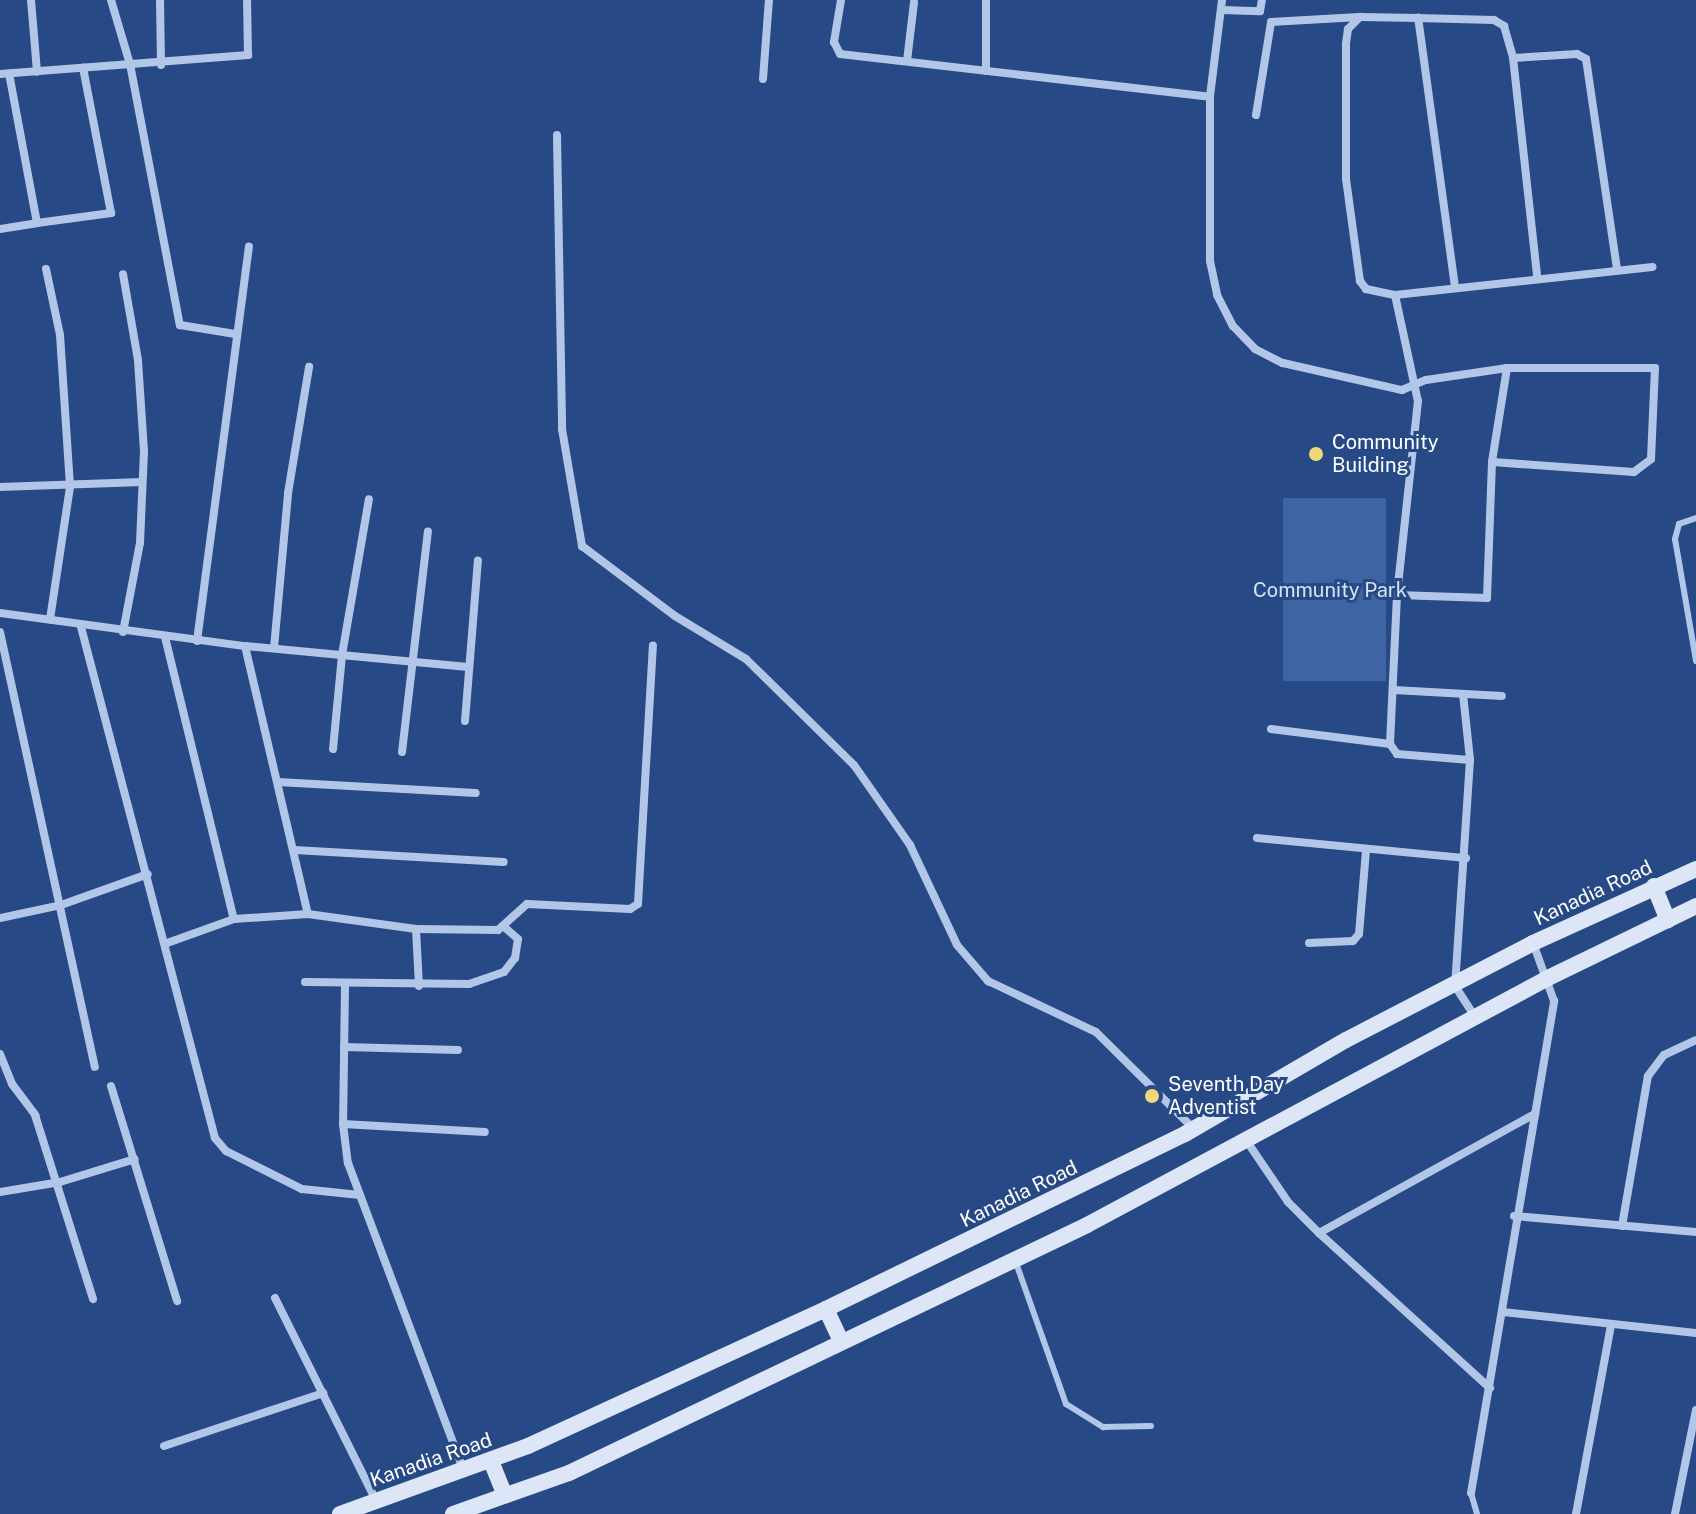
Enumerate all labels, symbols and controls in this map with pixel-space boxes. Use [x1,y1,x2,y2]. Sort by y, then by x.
place label: Community Building [1332,430,1438,477]
marker: Community Building [1307,445,1325,463]
park label: Community Park [1253,578,1407,602]
street label: Kanadia Road [1530,855,1656,931]
place label: Seventh Day Adventist [1168,1072,1284,1119]
marker: Seventh Day Adventist [1143,1087,1161,1105]
street label: Kanadia Road [956,1155,1082,1233]
street label: Kanadia Road [367,1428,495,1492]

